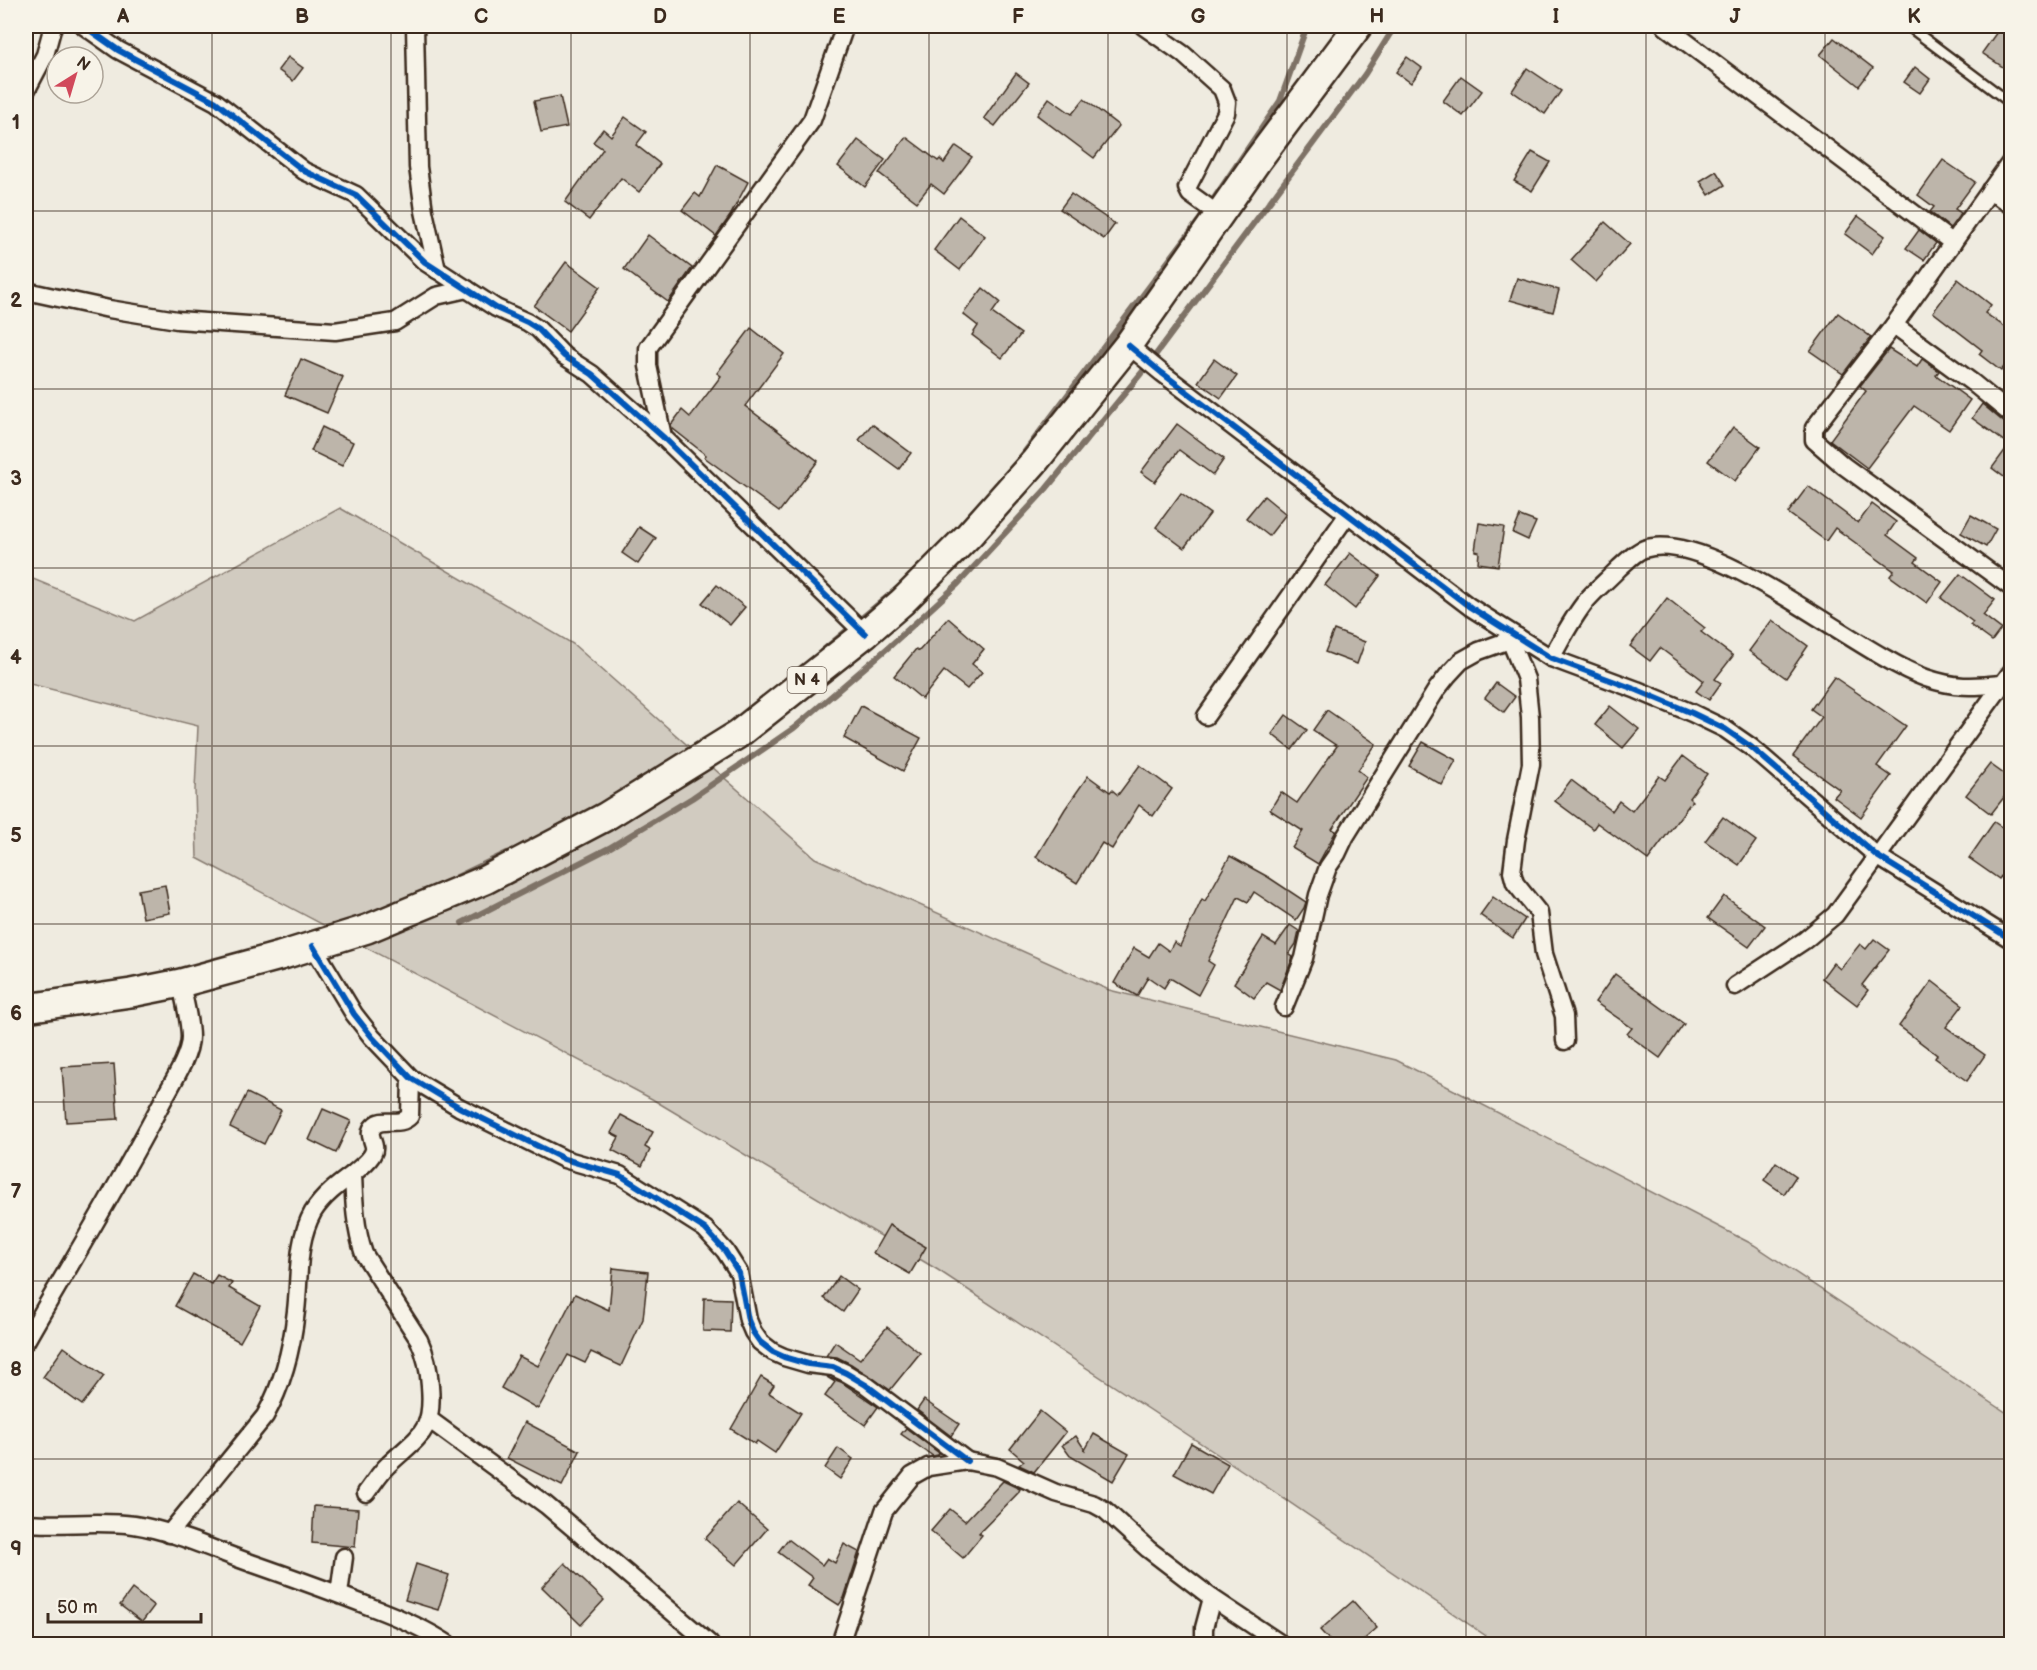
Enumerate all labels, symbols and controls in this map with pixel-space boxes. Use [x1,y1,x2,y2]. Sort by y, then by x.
text: A [116,5,130,29]
text: B [295,5,309,29]
text: C [474,5,488,29]
text: D [653,5,667,29]
text: E [833,5,846,29]
text: F [1012,5,1024,29]
text: G [1191,5,1206,29]
text: H [1370,5,1384,29]
text: I [1553,5,1559,29]
text: J [1730,5,1742,29]
text: K [1907,5,1921,29]
north arrow [45,45,105,105]
text: N [73,53,94,75]
text: 1 [12,111,20,135]
text: 2 [10,289,22,313]
text: 3 [10,467,22,491]
text: 4 [10,646,22,670]
road number: N 4 [788,667,826,693]
text: 5 [10,824,22,848]
text: 6 [10,1002,22,1026]
text: 7 [10,1180,22,1204]
text: 8 [10,1358,22,1382]
text: 9 [10,1537,22,1561]
scale bar [48,1586,201,1624]
text: 50 m [57,1597,98,1618]

